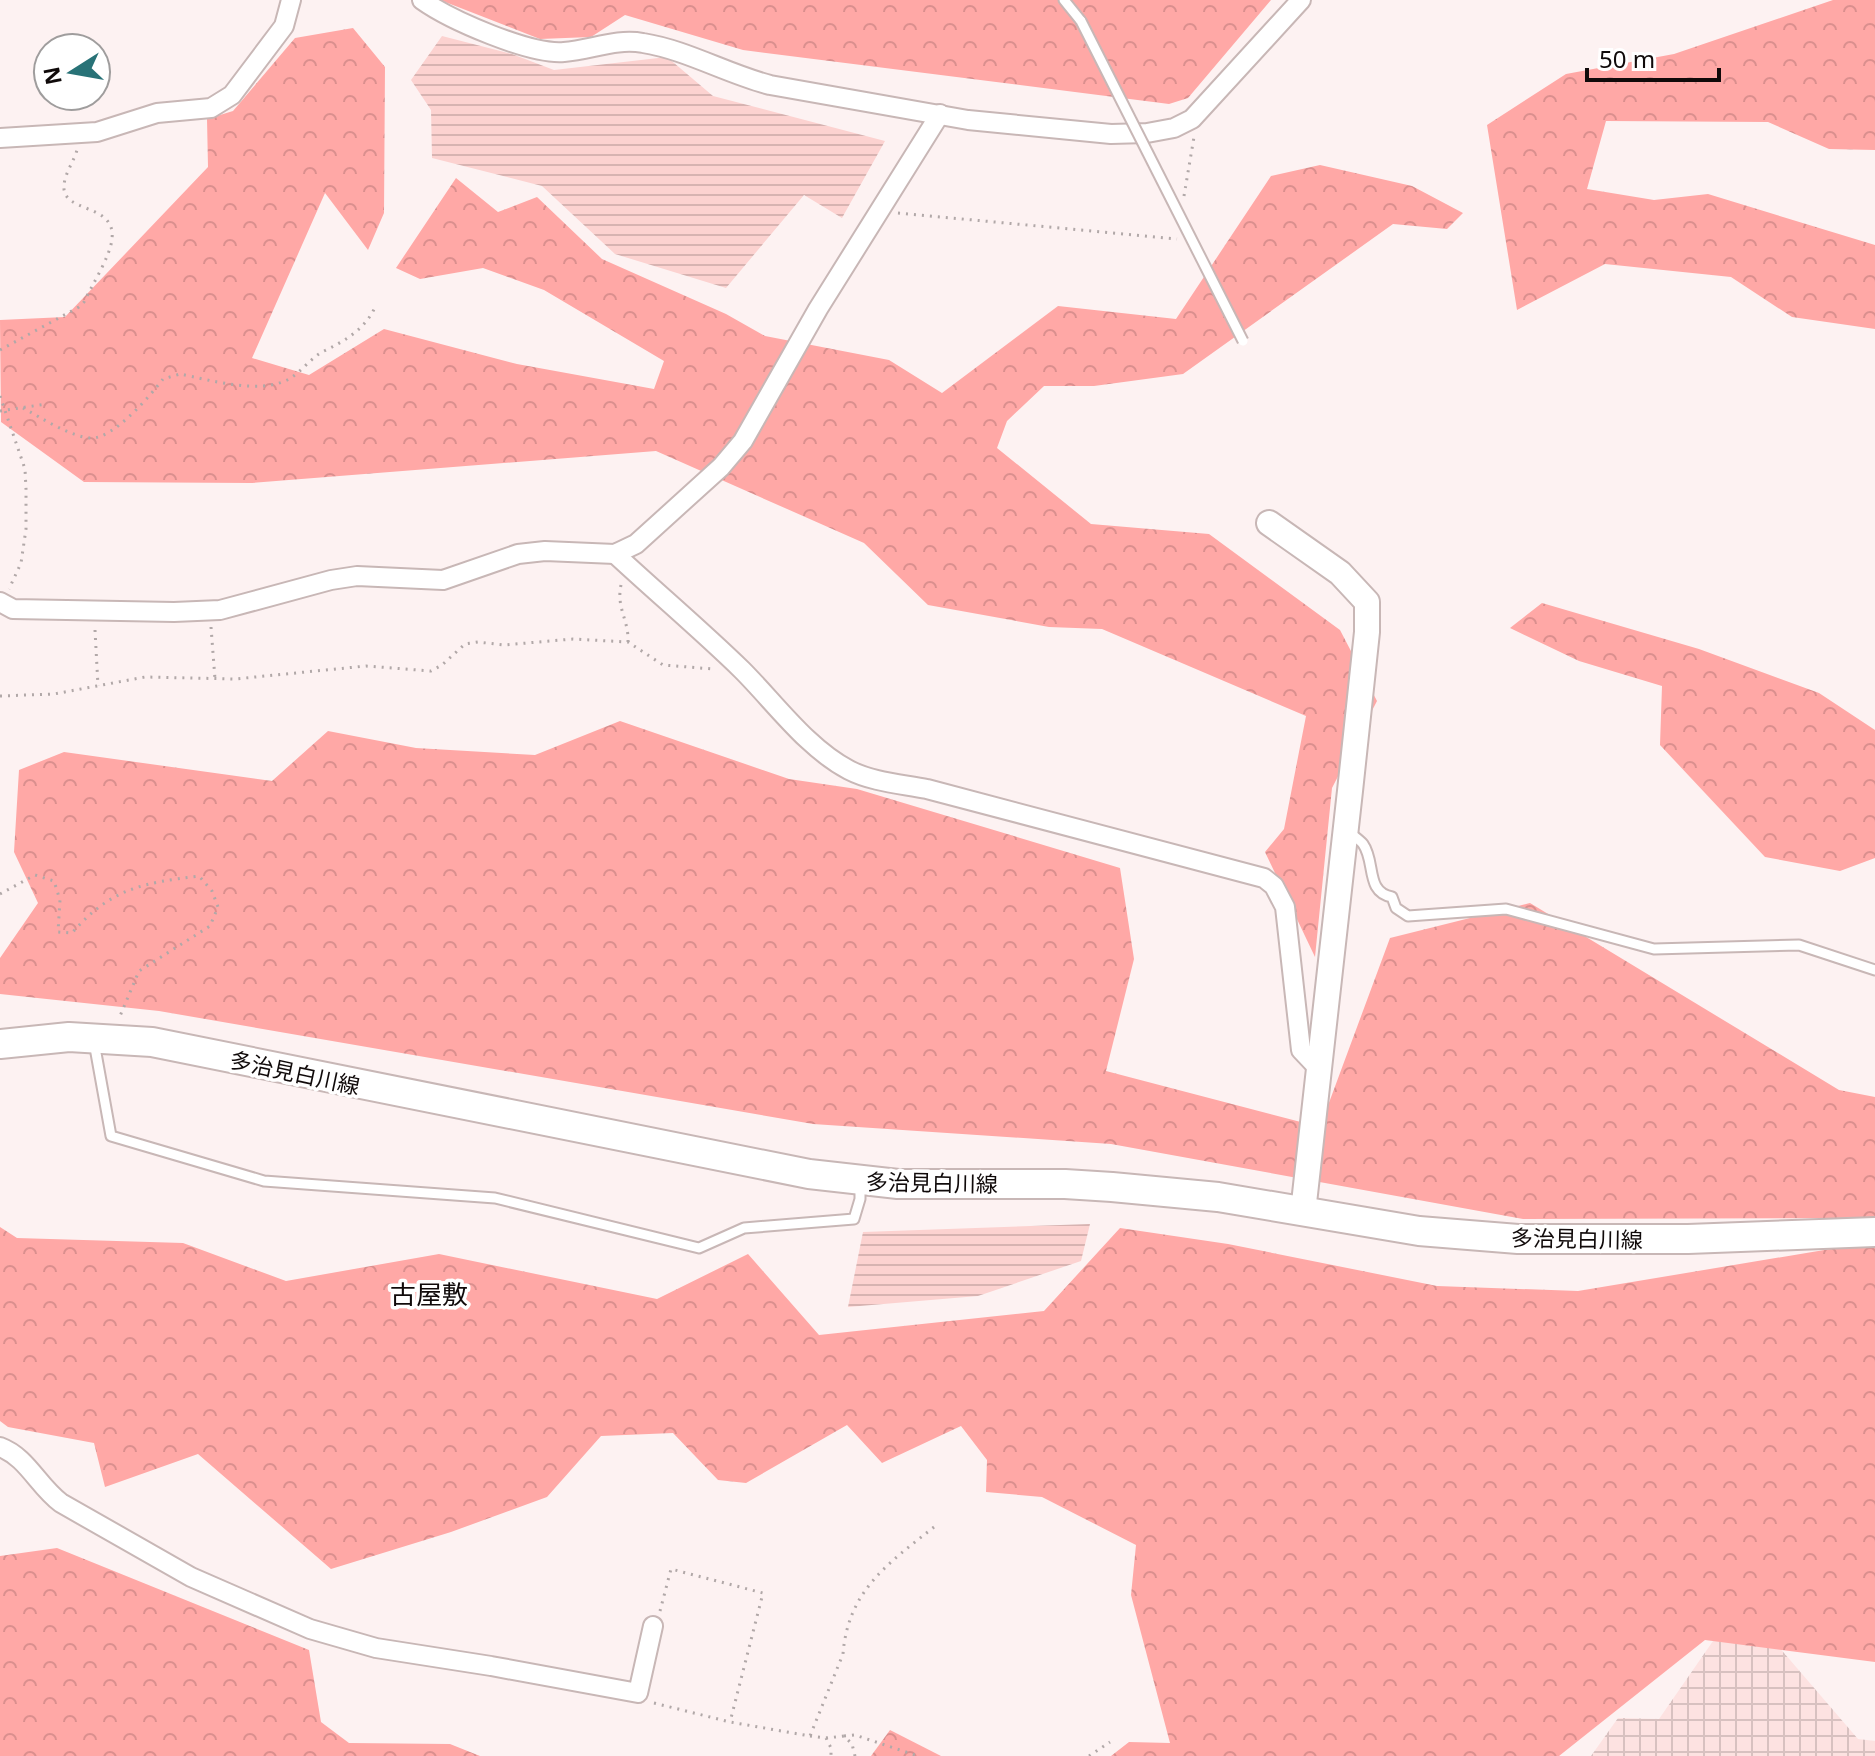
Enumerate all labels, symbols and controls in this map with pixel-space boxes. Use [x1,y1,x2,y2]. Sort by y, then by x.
north arrow [32,32,112,112]
scale bar [1587,32,1719,82]
text: 50 m [1599,42,1655,75]
text: N [35,64,68,88]
street label: 多治見白川線 [227,1044,363,1100]
street label: 多治見白川線 [866,1166,998,1198]
street label: 多治見白川線 [1511,1222,1643,1254]
district label: 古屋敷 [390,1276,468,1312]

